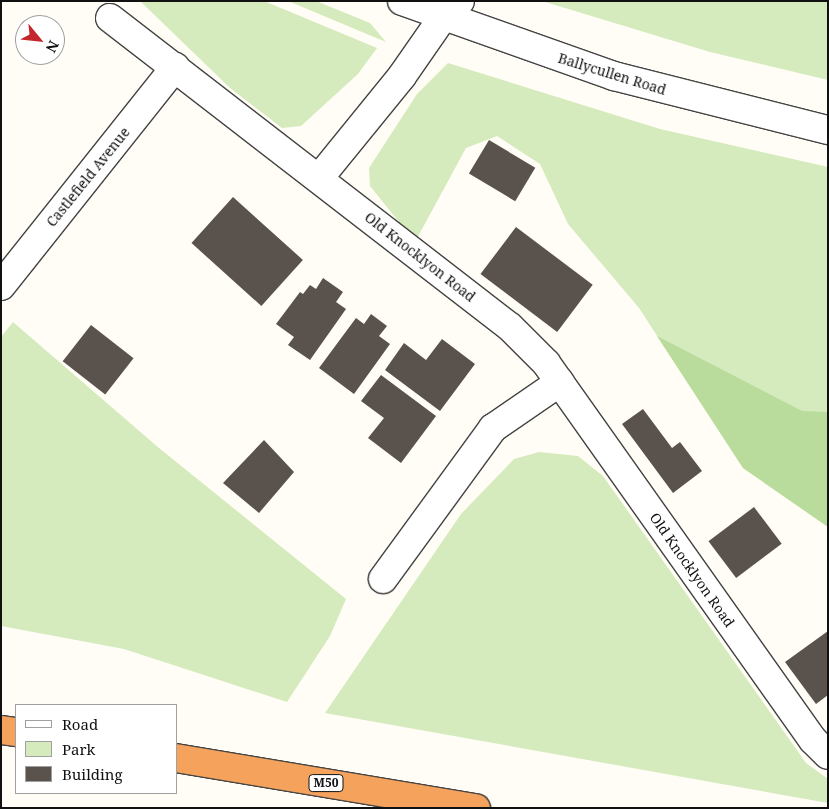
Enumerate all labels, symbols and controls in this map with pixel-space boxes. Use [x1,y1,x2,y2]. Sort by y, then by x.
north arrow [15,15,65,65]
text: N [42,37,64,56]
street label: Ballycullen Road [556,50,668,98]
street label: Castlefield Avenue [43,124,133,230]
street label: Old Knocklyon Road [361,209,479,305]
street label: Old Knocklyon Road [646,510,738,630]
legend [15,704,178,794]
text: Road [62,714,98,734]
text: Park [62,739,95,759]
text: Building [62,764,123,784]
road number: M50 [308,774,344,792]

